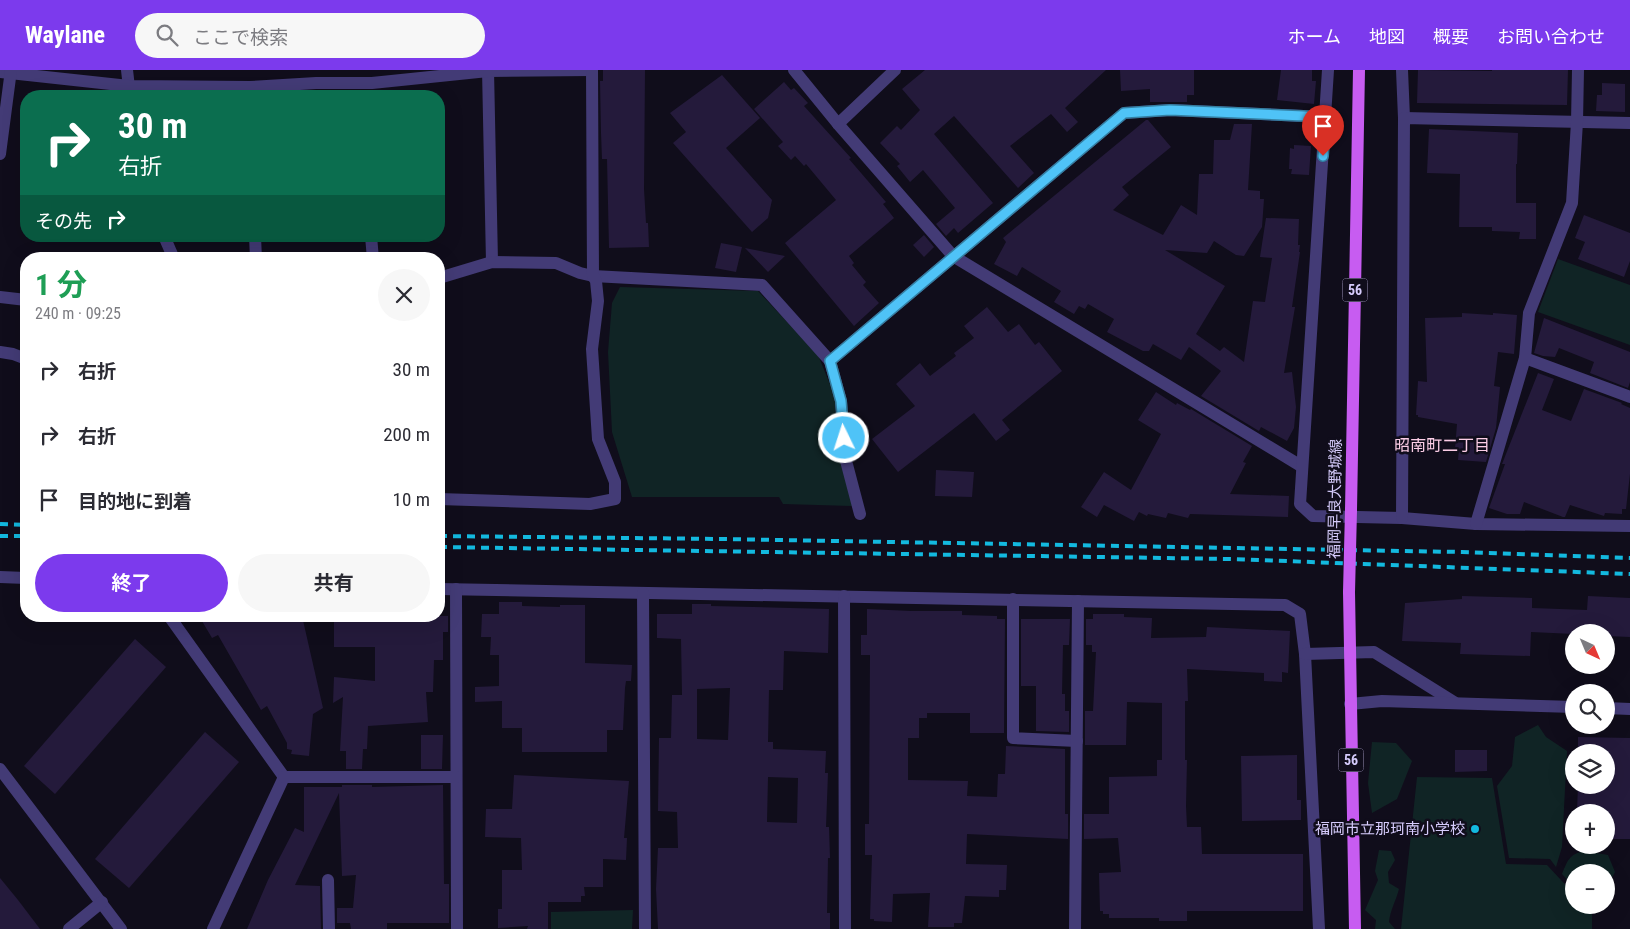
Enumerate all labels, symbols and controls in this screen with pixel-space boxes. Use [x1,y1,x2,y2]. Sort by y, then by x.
search box [135,13,485,58]
text: Waylane [25,21,105,49]
icon: search [153,21,181,49]
text: ここで検索 [193,26,288,49]
text: ホーム [1288,26,1341,47]
text: 地図 [1369,26,1405,47]
text: 概要 [1433,26,1469,47]
text: お問い合わせ [1497,26,1605,47]
pin [1302,105,1344,156]
text: 30 m [118,106,187,147]
icon: right [35,110,100,175]
icon: arrive [1309,112,1337,140]
text: 右折 [118,154,162,179]
icon: right [102,205,130,233]
text: その先 [35,210,92,233]
text: 1 分 [35,267,87,302]
button: close [378,269,430,321]
road number: 56 [1342,278,1368,302]
text: 240 m · 09:25 [35,304,121,323]
icon: right [35,356,63,384]
text: 30 m [393,358,430,381]
text: 右折 [78,360,116,383]
position arrow [817,411,869,463]
icon: right [35,421,63,449]
text: 200 m [383,423,430,446]
text: 右折 [78,425,116,448]
district label: 昭南町二丁目 [1394,436,1490,455]
street label: 福岡早良大野城線 [1325,439,1345,559]
icon: arrive [35,486,63,514]
text: 10 m [393,488,430,511]
text: 目的地に到着 [78,490,192,513]
button: 終了 [35,554,228,612]
button: 共有 [238,554,430,612]
north arrow [1565,624,1615,674]
map controls [1565,624,1615,914]
button: search [1565,684,1615,734]
button: layers [1565,744,1615,794]
road number: 56 [1338,748,1364,772]
button: + [1565,804,1615,854]
place label: 福岡市立那珂南小学校 [1315,820,1465,838]
marker: 福岡市立那珂南小学校 [1469,823,1481,835]
button: − [1565,864,1615,914]

